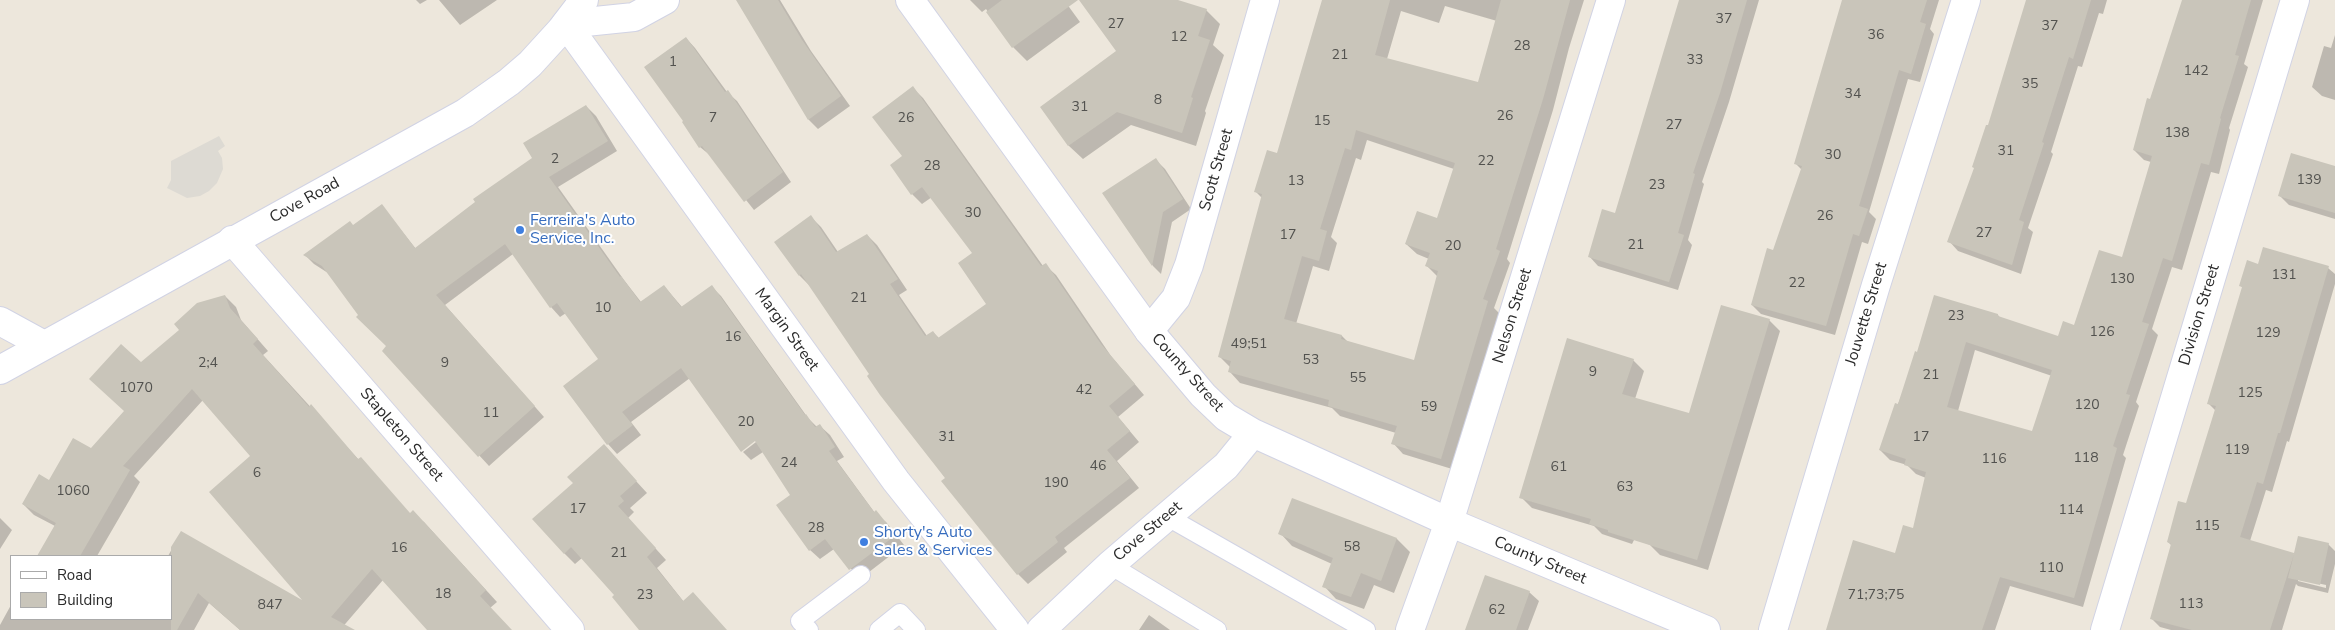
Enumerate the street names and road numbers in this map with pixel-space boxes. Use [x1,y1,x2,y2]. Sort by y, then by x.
street label: Scott Street [1196,127,1238,213]
street label: Cove Road [267,174,343,228]
street label: Jouvette Street [1842,260,1892,368]
street label: Division Street [2176,262,2224,368]
street label: Nelson Street [1489,266,1537,366]
street label: Margin Street [750,285,822,375]
street label: County Street [1147,330,1227,416]
street label: Stapleton Street [355,384,447,486]
street label: Cove Street [1110,498,1186,566]
street label: County Street [1491,533,1589,589]

